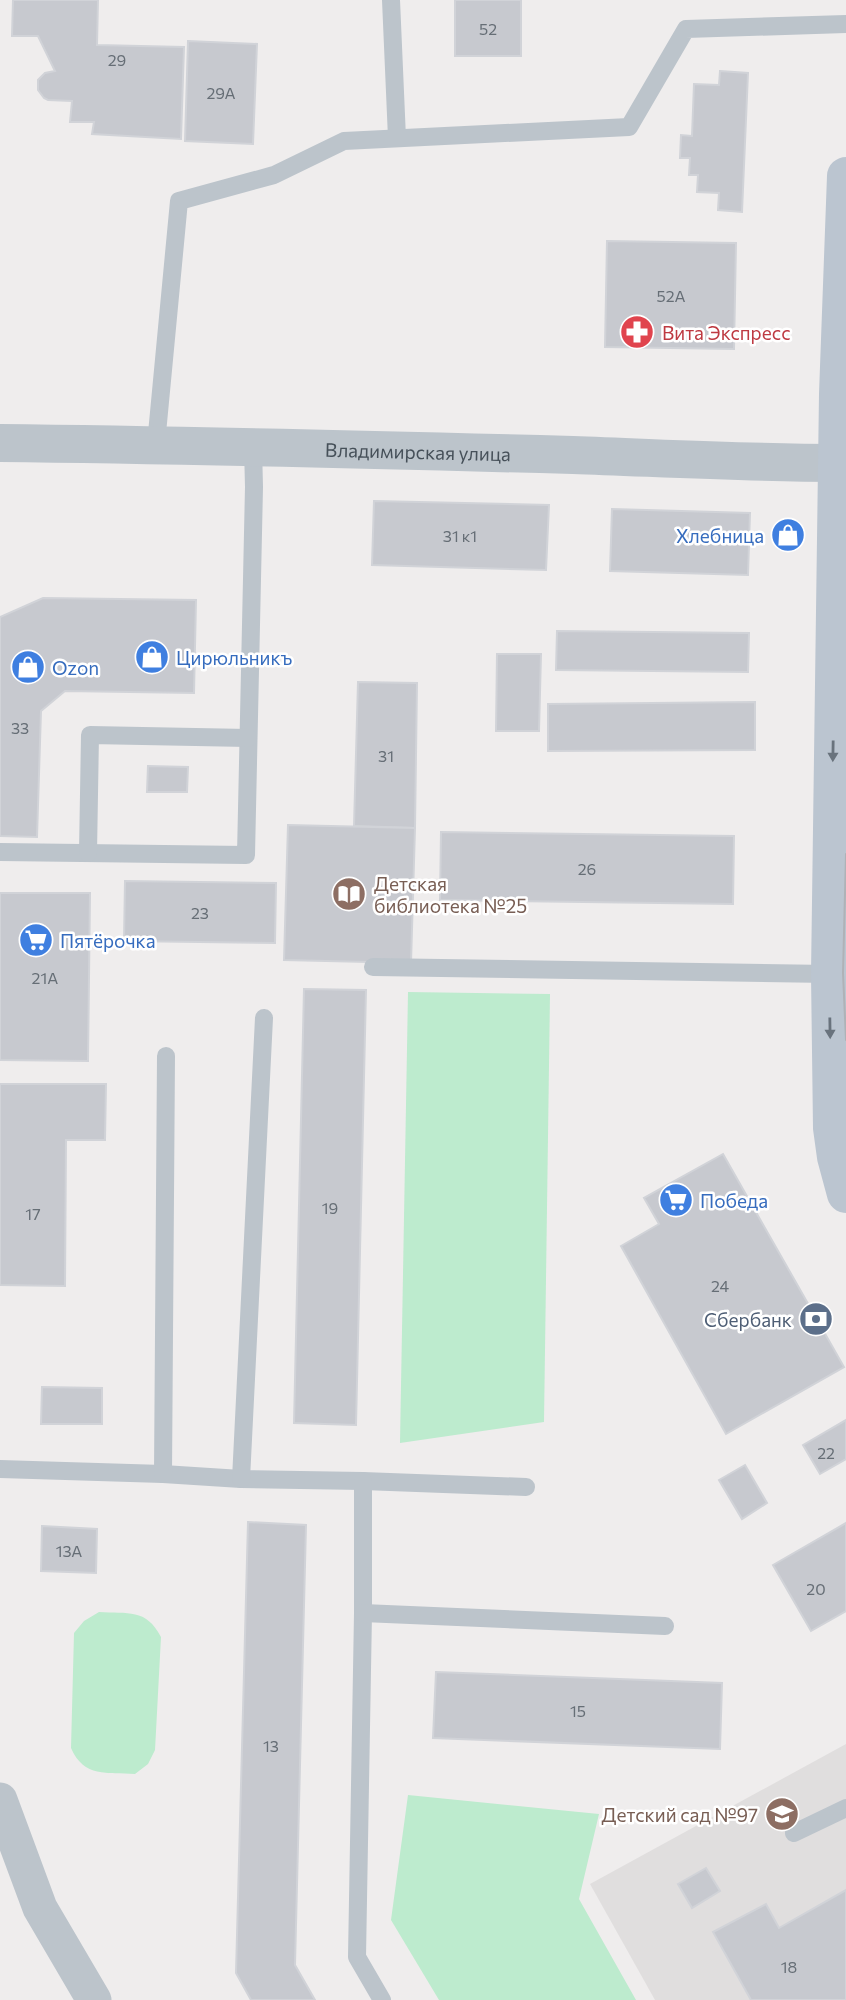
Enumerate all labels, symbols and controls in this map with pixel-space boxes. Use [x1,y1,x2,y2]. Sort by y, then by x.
house number: 52 [479,19,497,38]
house number: 29 [108,50,126,69]
house number: 29А [206,83,236,102]
house number: 52А [656,286,686,305]
pharmacy icon: Вита Экспресс [618,313,656,351]
place label: Вита Экспресс [662,321,791,344]
street label: Владимирская улица [325,437,511,465]
shop icon: Хлебница [769,516,807,554]
place label: Хлебница [676,524,764,547]
house number: 31 к1 [443,526,477,545]
shop icon: Цирюльникъ [133,638,171,676]
place label: Цирюльникъ [176,646,293,669]
shop icon: Ozon [9,648,47,686]
place label: Ozon [52,656,99,679]
house number: 33 [11,718,29,737]
one-way arrow [828,741,839,763]
house number: 31 [378,746,394,765]
house number: 26 [578,859,596,878]
place label: Детская библиотека №25 [374,872,527,917]
library icon: Детская библиотека №25 [330,875,368,913]
house number: 23 [191,903,209,922]
supermarket icon: Пятёрочка [17,921,55,959]
place label: Пятёрочка [60,929,156,952]
house number: 21А [32,968,58,987]
one-way arrow [824,1017,836,1039]
supermarket icon: Победа [657,1181,695,1219]
place label: Победа [700,1189,768,1212]
house number: 19 [322,1198,338,1217]
house number: 17 [25,1204,41,1223]
house number: 24 [711,1276,729,1295]
bank icon: Сбербанк [797,1300,835,1338]
place label: Сбербанк [704,1308,792,1331]
house number: 22 [817,1443,835,1462]
house number: 13А [56,1541,82,1560]
house number: 20 [806,1579,826,1598]
house number: 15 [570,1701,586,1720]
house number: 13 [263,1736,279,1755]
school or university icon: Детский сад №97 [763,1795,801,1833]
place label: Детский сад №97 [602,1803,758,1826]
house number: 18 [781,1957,797,1976]

